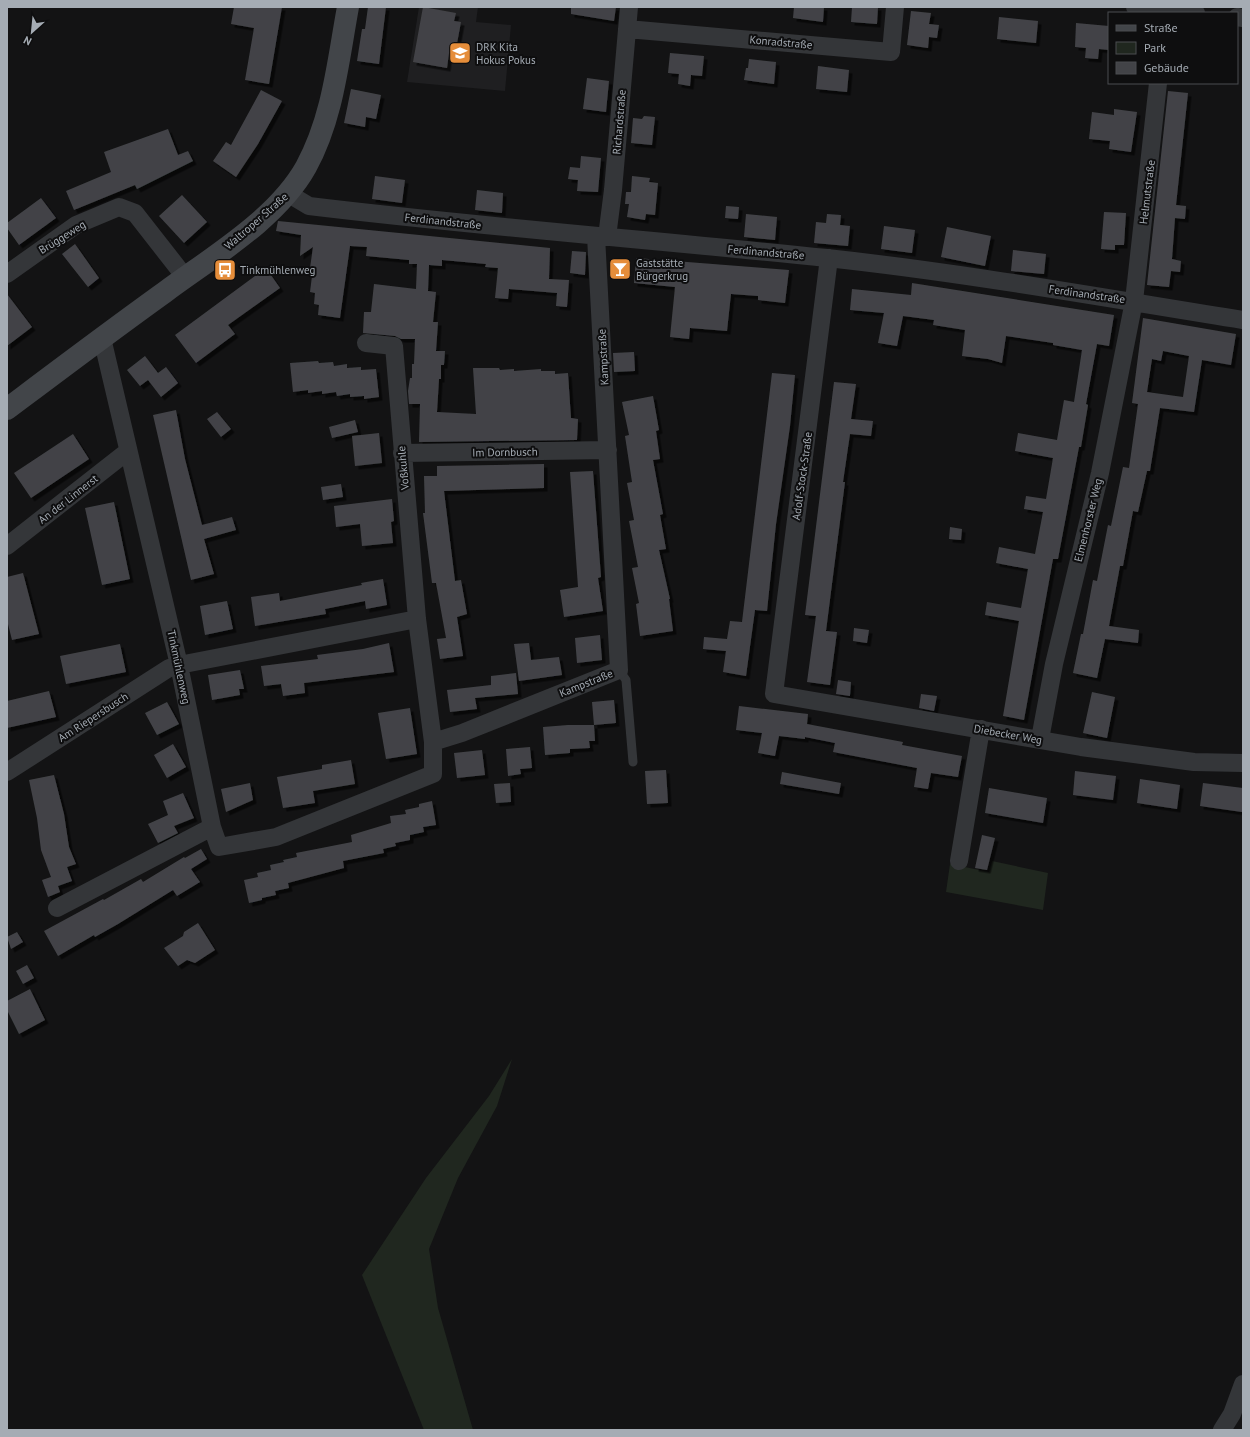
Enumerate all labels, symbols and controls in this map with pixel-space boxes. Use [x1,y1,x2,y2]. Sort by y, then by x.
north arrow [12,12,52,52]
legend [1108,12,1238,84]
text: Straße [1144,20,1178,35]
street label: Konradstraße [749,32,813,52]
text: N [21,33,34,49]
school or university icon: DRK Kita Hokus Pokus [447,40,473,66]
place label: DRK Kita Hokus Pokus [476,40,536,67]
text: Park [1144,40,1166,55]
text: Gebäude [1144,60,1189,75]
street label: Richardstraße [609,88,629,155]
street label: Helmutstraße [1136,159,1158,225]
street label: Waltroper Straße [221,189,291,252]
street label: Ferdinandstraße [404,210,482,232]
street label: Brüggeweg [36,217,88,257]
street label: Ferdinandstraße [727,242,805,262]
bar icon: Gaststätte Bürgerkrug [607,256,633,282]
place label: Gaststätte Bürgerkrug [636,256,688,283]
bus stop icon: Tinkmühlenweg [212,257,238,283]
place label: Tinkmühlenweg [240,263,315,277]
street label: Ferdinandstraße [1048,282,1126,306]
street label: Kampstraße [595,328,611,386]
street label: Adolf-Stock-Straße [789,431,815,521]
street label: Im Dornbusch [472,444,538,460]
street label: Voßkuhle [394,445,412,492]
street label: An der Linnerst [35,471,101,527]
street label: Elmenhorster Weg [1071,477,1105,563]
street label: Tinkmühlenweg [164,629,194,705]
street label: Kampstraße [557,666,615,700]
street label: Am Riepersbusch [55,689,131,745]
street label: Diebecker Weg [973,721,1043,747]

